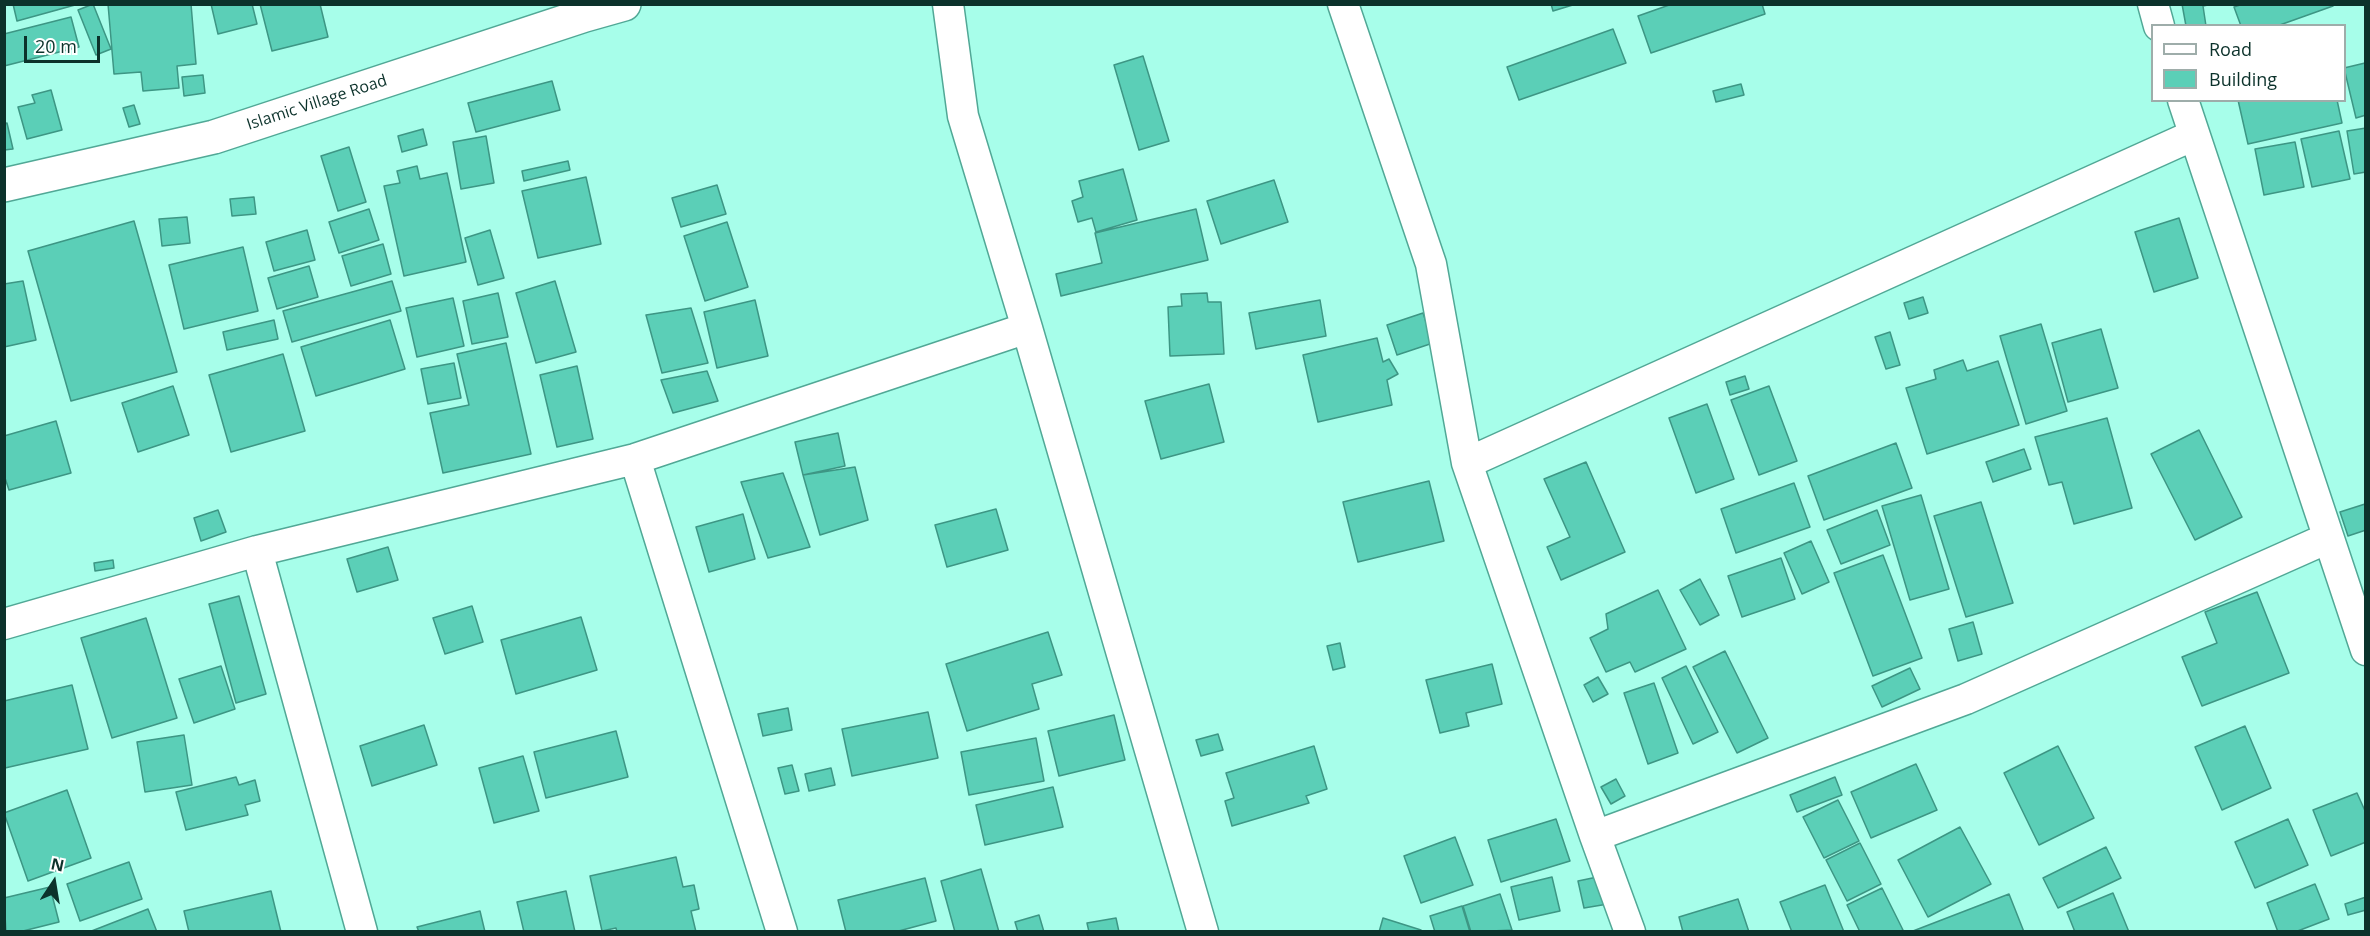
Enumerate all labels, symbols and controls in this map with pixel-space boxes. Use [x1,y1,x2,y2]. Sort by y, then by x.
scale bar [27,24,104,62]
legend [2151,24,2346,102]
text: 20 m [35,34,77,58]
text: Road [2209,37,2252,61]
text: Building [2209,67,2277,91]
street label: Islamic Village Road [244,71,390,135]
north arrow [24,852,84,912]
text: N [49,852,66,877]

